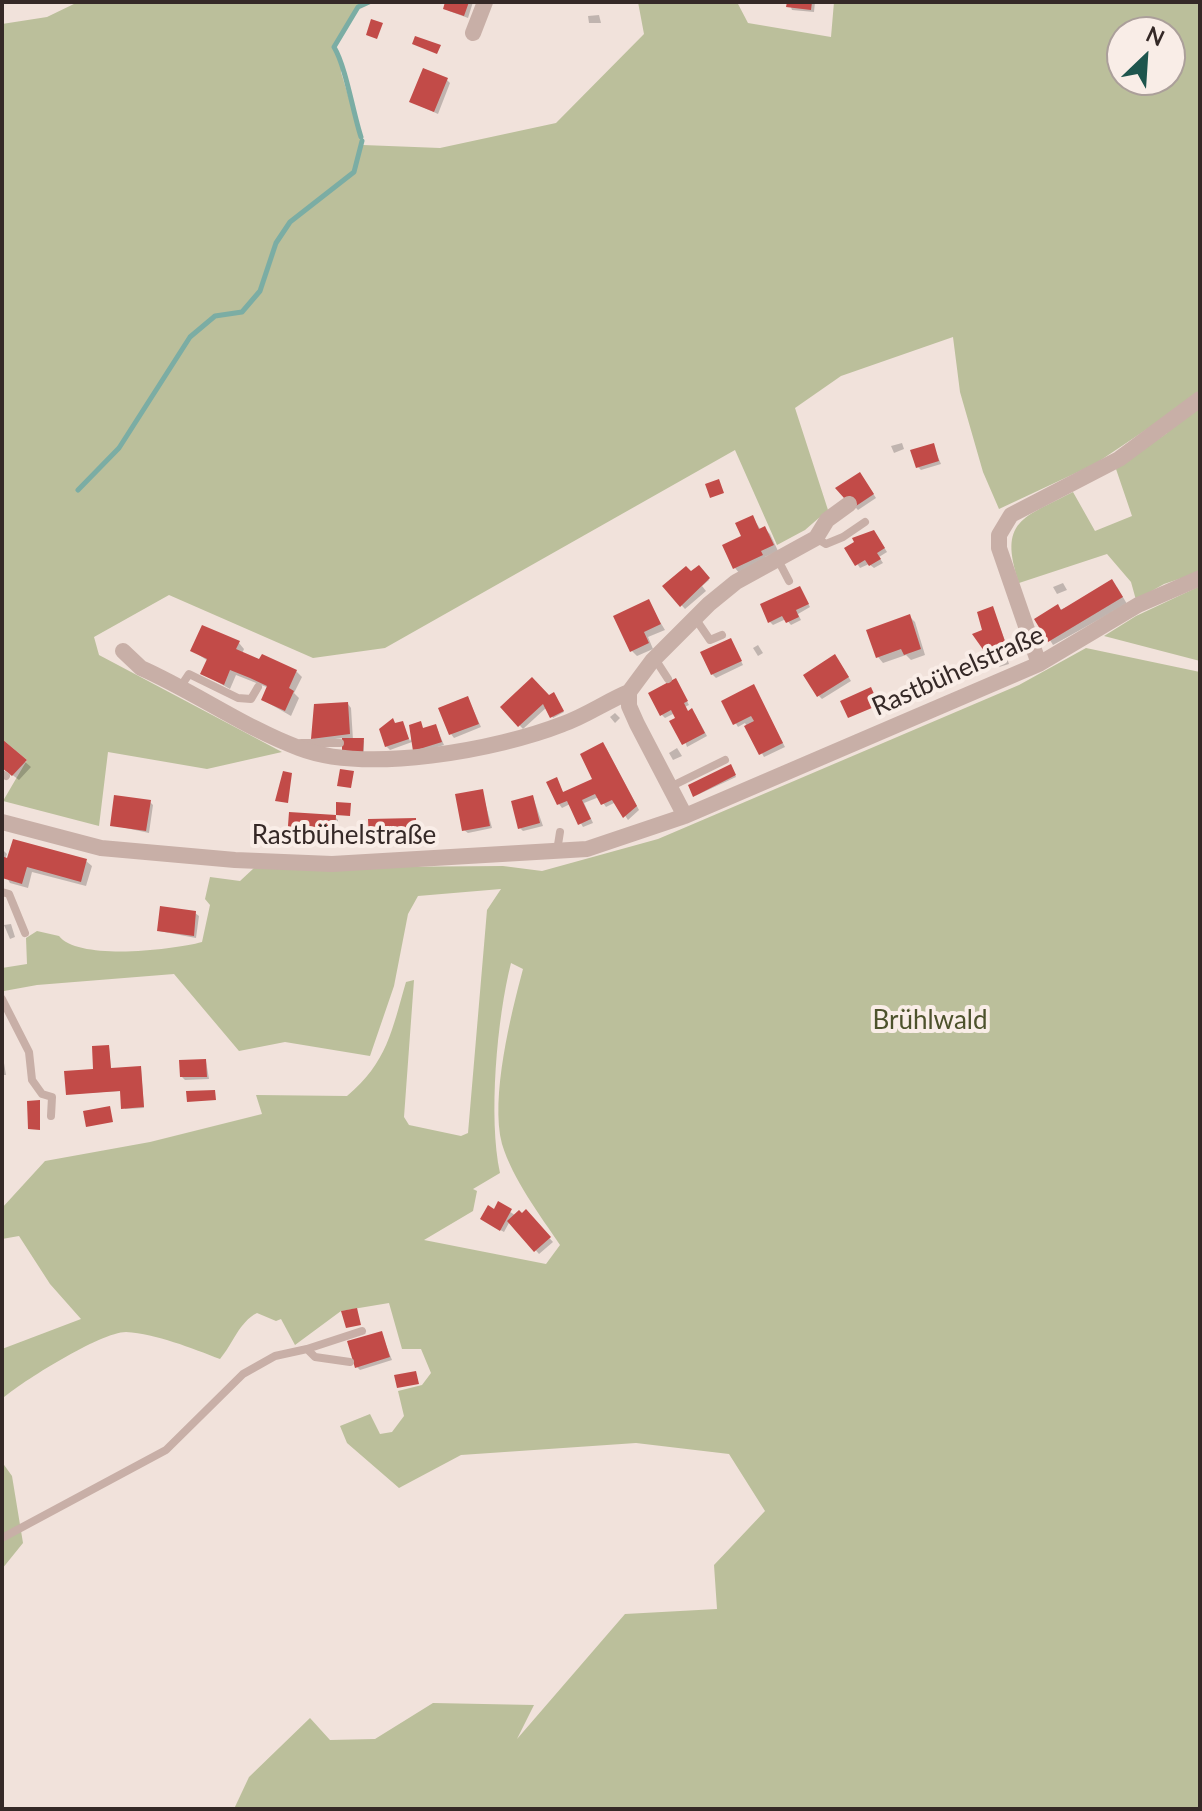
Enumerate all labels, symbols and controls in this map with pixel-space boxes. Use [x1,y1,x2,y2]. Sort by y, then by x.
north arrow [1106,16,1186,96]
text: N [1142,20,1169,51]
street label: Rastbühelstraße [867,619,1049,723]
street label: Rastbühelstraße [252,820,436,852]
park label: Brühlwald [872,1005,988,1037]

